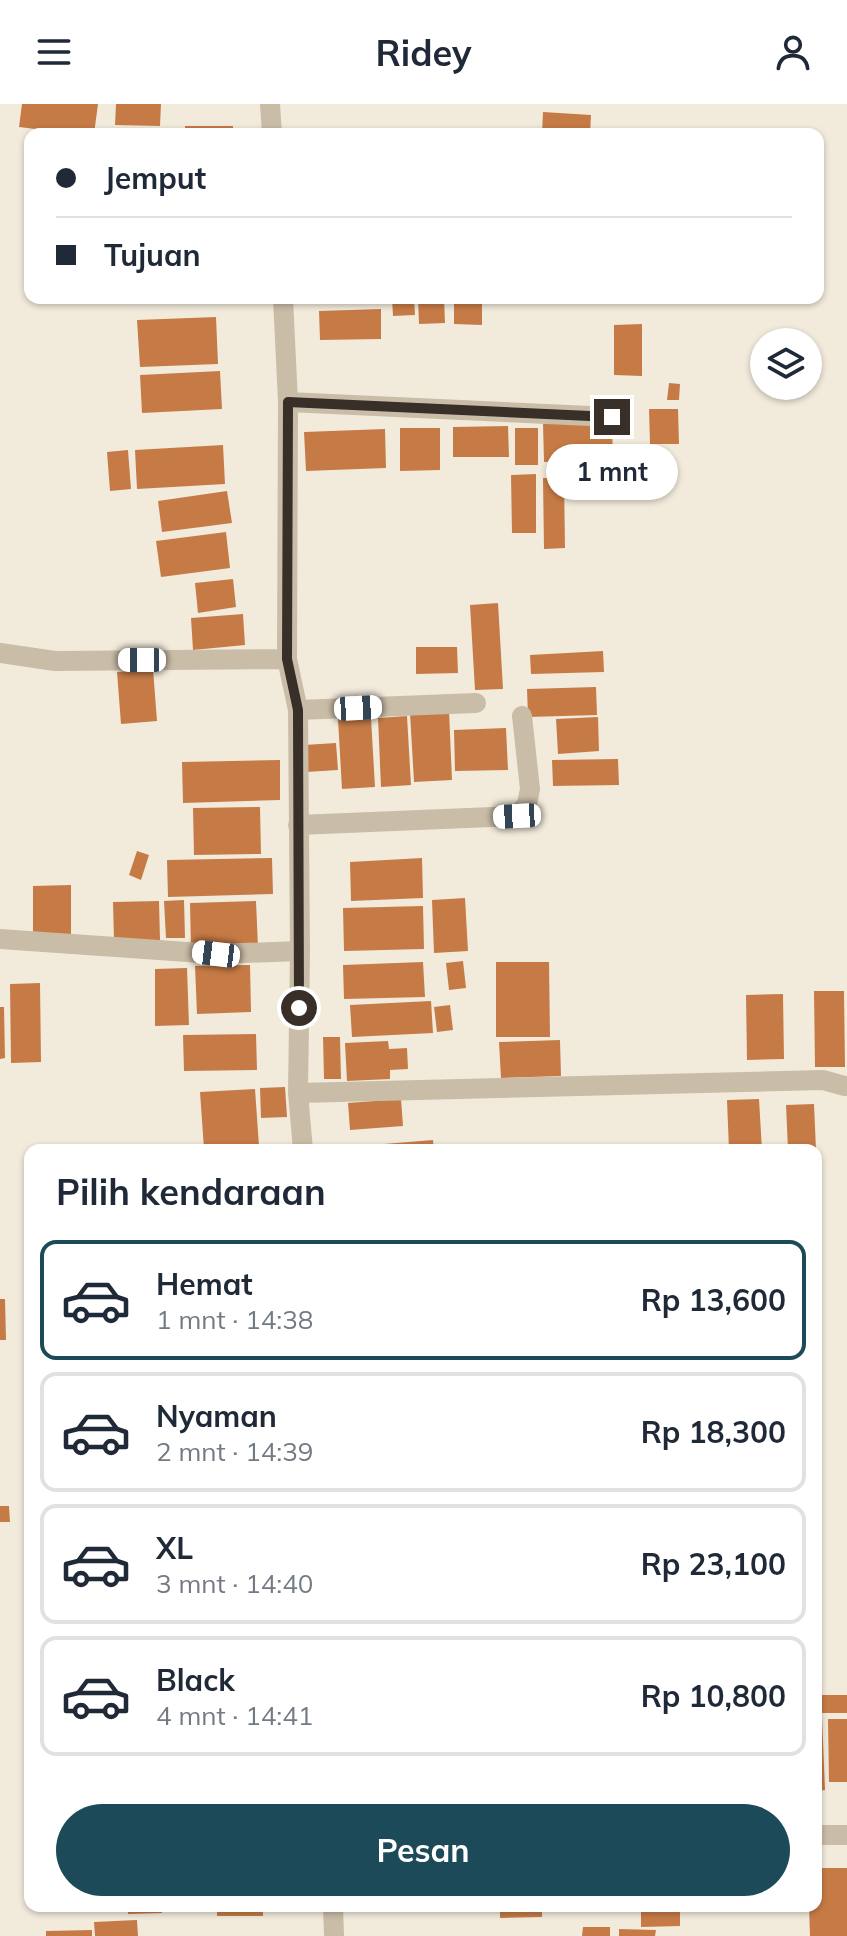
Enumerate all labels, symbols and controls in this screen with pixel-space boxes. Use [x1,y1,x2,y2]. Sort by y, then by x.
icon: menu [32,30,76,74]
text: Ridey [376,30,471,75]
icon: person [771,30,815,74]
text: Jemput [104,159,206,197]
text: Tujuan [104,236,201,274]
map controls [750,328,822,400]
button: layers [750,328,822,400]
route end [594,399,630,435]
callout: 1 mnt [546,445,678,501]
text: 1 mnt [576,455,648,488]
car [118,648,166,672]
car [333,695,383,721]
car [492,803,542,829]
car [191,939,241,969]
route start [281,990,317,1026]
text: Pilih kendaraan [56,1169,326,1214]
icon: car [60,1264,132,1336]
text: Hemat [156,1265,253,1303]
text: Rp 13,600 [641,1281,786,1319]
text: 1 mnt · 14:38 [156,1303,313,1336]
icon: car [60,1396,132,1468]
text: Nyaman [156,1397,277,1435]
text: Rp 18,300 [641,1413,786,1451]
text: 2 mnt · 14:39 [156,1435,313,1468]
icon: car [60,1528,132,1600]
text: XL [156,1529,193,1567]
text: Rp 23,100 [641,1545,786,1583]
text: 3 mnt · 14:40 [156,1567,313,1600]
icon: car [60,1660,132,1732]
text: Black [156,1661,235,1699]
text: Rp 10,800 [641,1677,786,1715]
text: 4 mnt · 14:41 [156,1699,313,1732]
button: Pesan [56,1804,790,1896]

